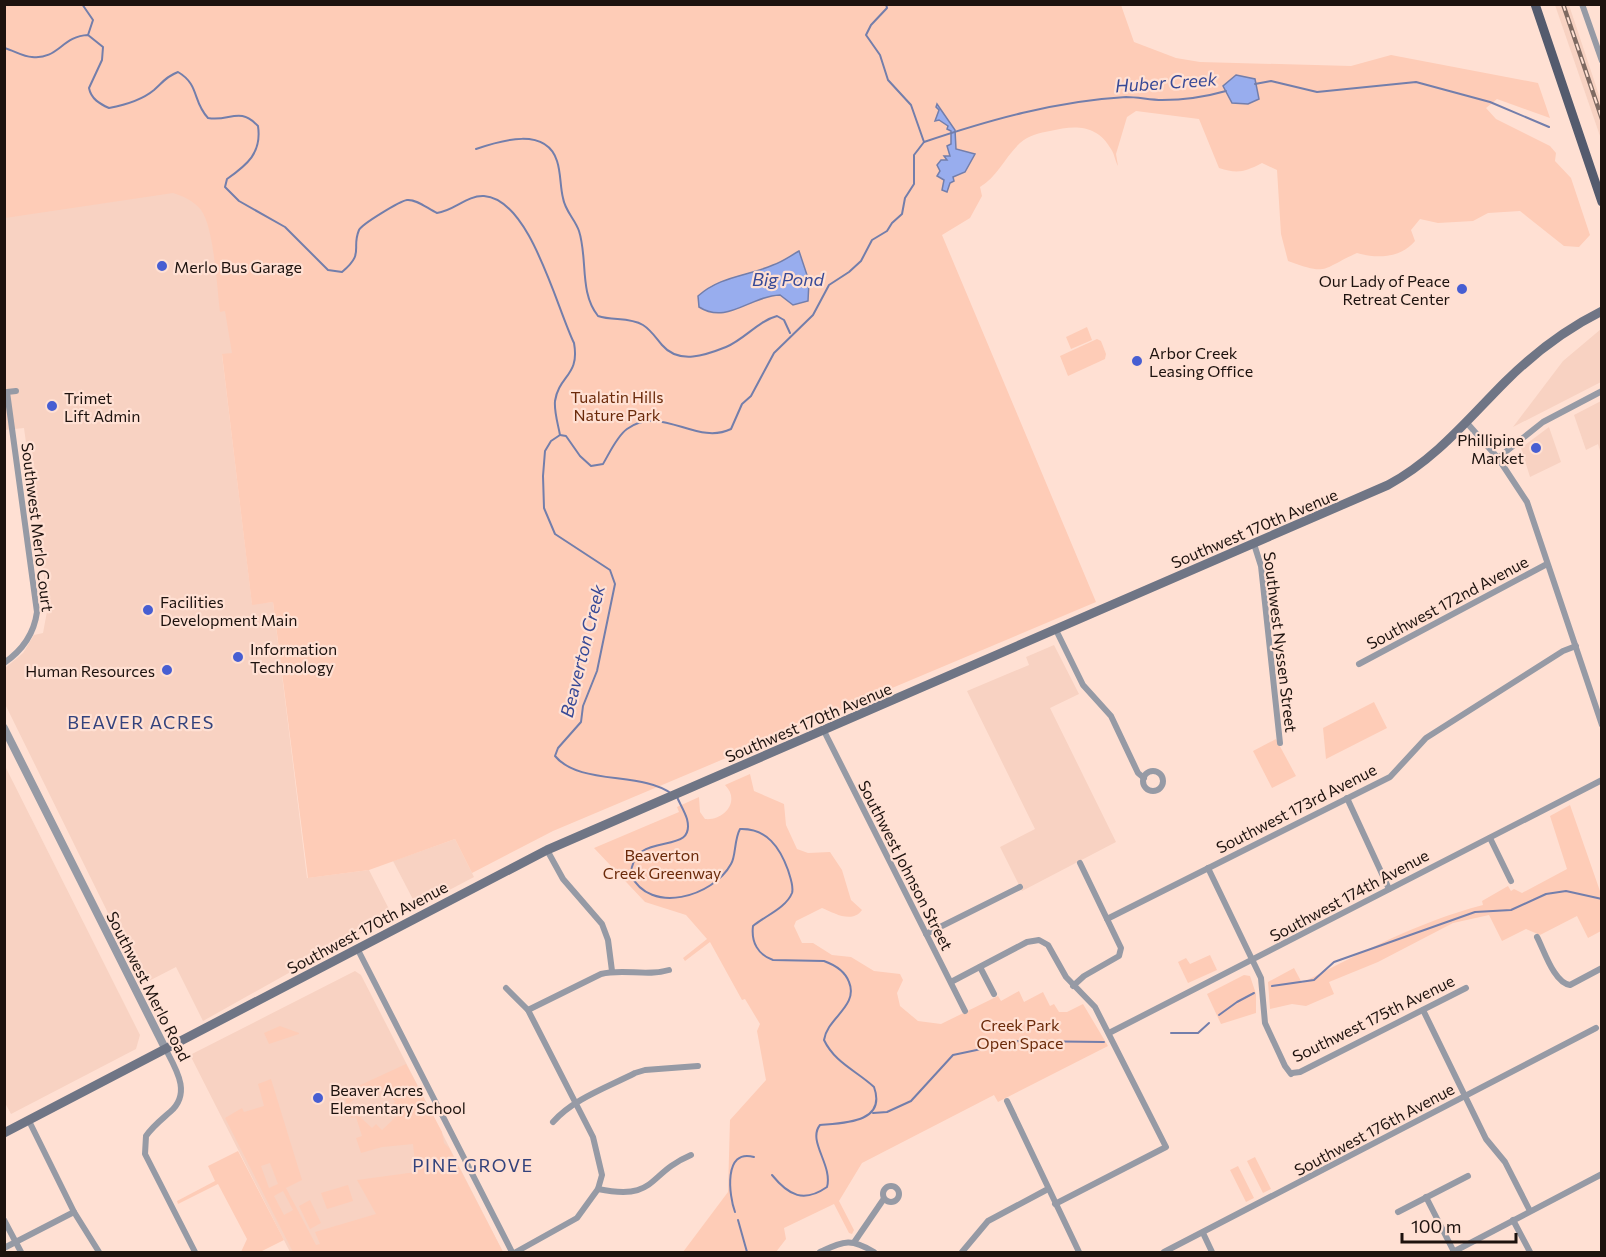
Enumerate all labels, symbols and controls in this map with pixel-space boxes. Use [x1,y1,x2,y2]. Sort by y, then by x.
water label: Huber Creek [1114,67,1219,97]
place label: Merlo Bus Garage [174,257,302,276]
marker: Merlo Bus Garage [155,259,169,273]
water label: Big Pond [752,268,825,290]
place label: Our Lady of Peace Retreat Center [1319,271,1451,308]
marker: Our Lady of Peace Retreat Center [1455,282,1469,296]
place label: Arbor Creek Leasing Office [1149,343,1253,380]
marker: Arbor Creek Leasing Office [1130,354,1144,368]
park label: Tualatin Hills Nature Park [570,387,664,424]
place label: Trimet Lift Admin [64,388,140,425]
marker: Trimet Lift Admin [45,399,59,413]
place label: Phillipine Market [1457,430,1524,467]
street label: Southwest Merlo Court [18,441,58,613]
marker: Phillipine Market [1529,441,1543,455]
street label: Southwest 170th Avenue [1168,484,1340,572]
street label: Southwest Nyssen Street [1260,551,1302,734]
street label: Southwest 172nd Avenue [1363,551,1531,653]
water label: Beaverton Creek [555,581,609,719]
place label: Facilities Development Main [160,592,297,629]
marker: Facilities Development Main [141,603,155,617]
place label: Information Technology [250,639,337,676]
marker: Information Technology [231,650,245,664]
place label: Human Resources [25,661,155,680]
marker: Human Resources [160,663,174,677]
street label: Southwest 170th Avenue [722,678,894,766]
district label: BEAVER ACRES [67,711,215,733]
street label: Southwest 173rd Avenue [1213,759,1379,857]
street label: Southwest Johnson Street [855,777,957,953]
park label: Beaverton Creek Greenway [603,845,721,882]
street label: Southwest 174th Avenue [1266,845,1432,945]
street label: Southwest 170th Avenue [283,877,451,977]
street label: Southwest Merlo Road [103,908,195,1064]
street label: Southwest 175th Avenue [1289,970,1457,1066]
park label: Creek Park Open Space [977,1015,1063,1052]
street label: Southwest 176th Avenue [1291,1079,1457,1179]
place label: Beaver Acres Elementary School [330,1080,466,1117]
marker: Beaver Acres Elementary School [311,1091,325,1105]
district label: PINE GROVE [412,1154,534,1176]
scale bar [1402,1206,1516,1244]
text: 100 m [1411,1215,1461,1237]

